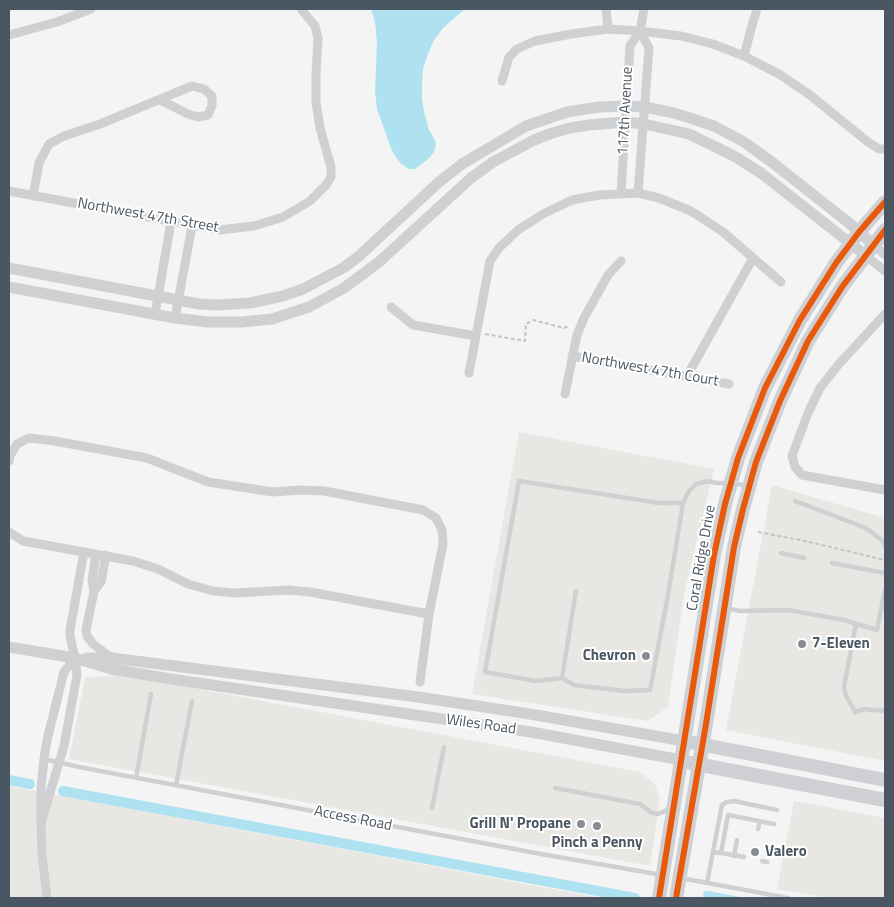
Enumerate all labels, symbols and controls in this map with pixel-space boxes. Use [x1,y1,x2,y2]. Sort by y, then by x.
street label: 117th Avenue [615,66,637,156]
street label: Northwest 47th Street [76,195,220,237]
street label: Northwest 47th Court [580,349,720,391]
street label: Coral Ridge Drive [684,504,720,612]
place label: 7-Eleven [812,635,870,653]
marker: 7-Eleven [796,638,808,650]
place label: Chevron [583,647,636,665]
marker: Chevron [640,650,652,662]
street label: Wiles Road [445,711,517,739]
street label: Access Road [312,803,394,835]
place label: Grill N' Propane [470,815,571,833]
marker: Grill N' Propane [575,818,587,830]
marker: Pinch a Penny [591,820,603,832]
place label: Pinch a Penny [552,834,642,852]
place label: Valero [765,843,807,861]
marker: Valero [749,846,761,858]

